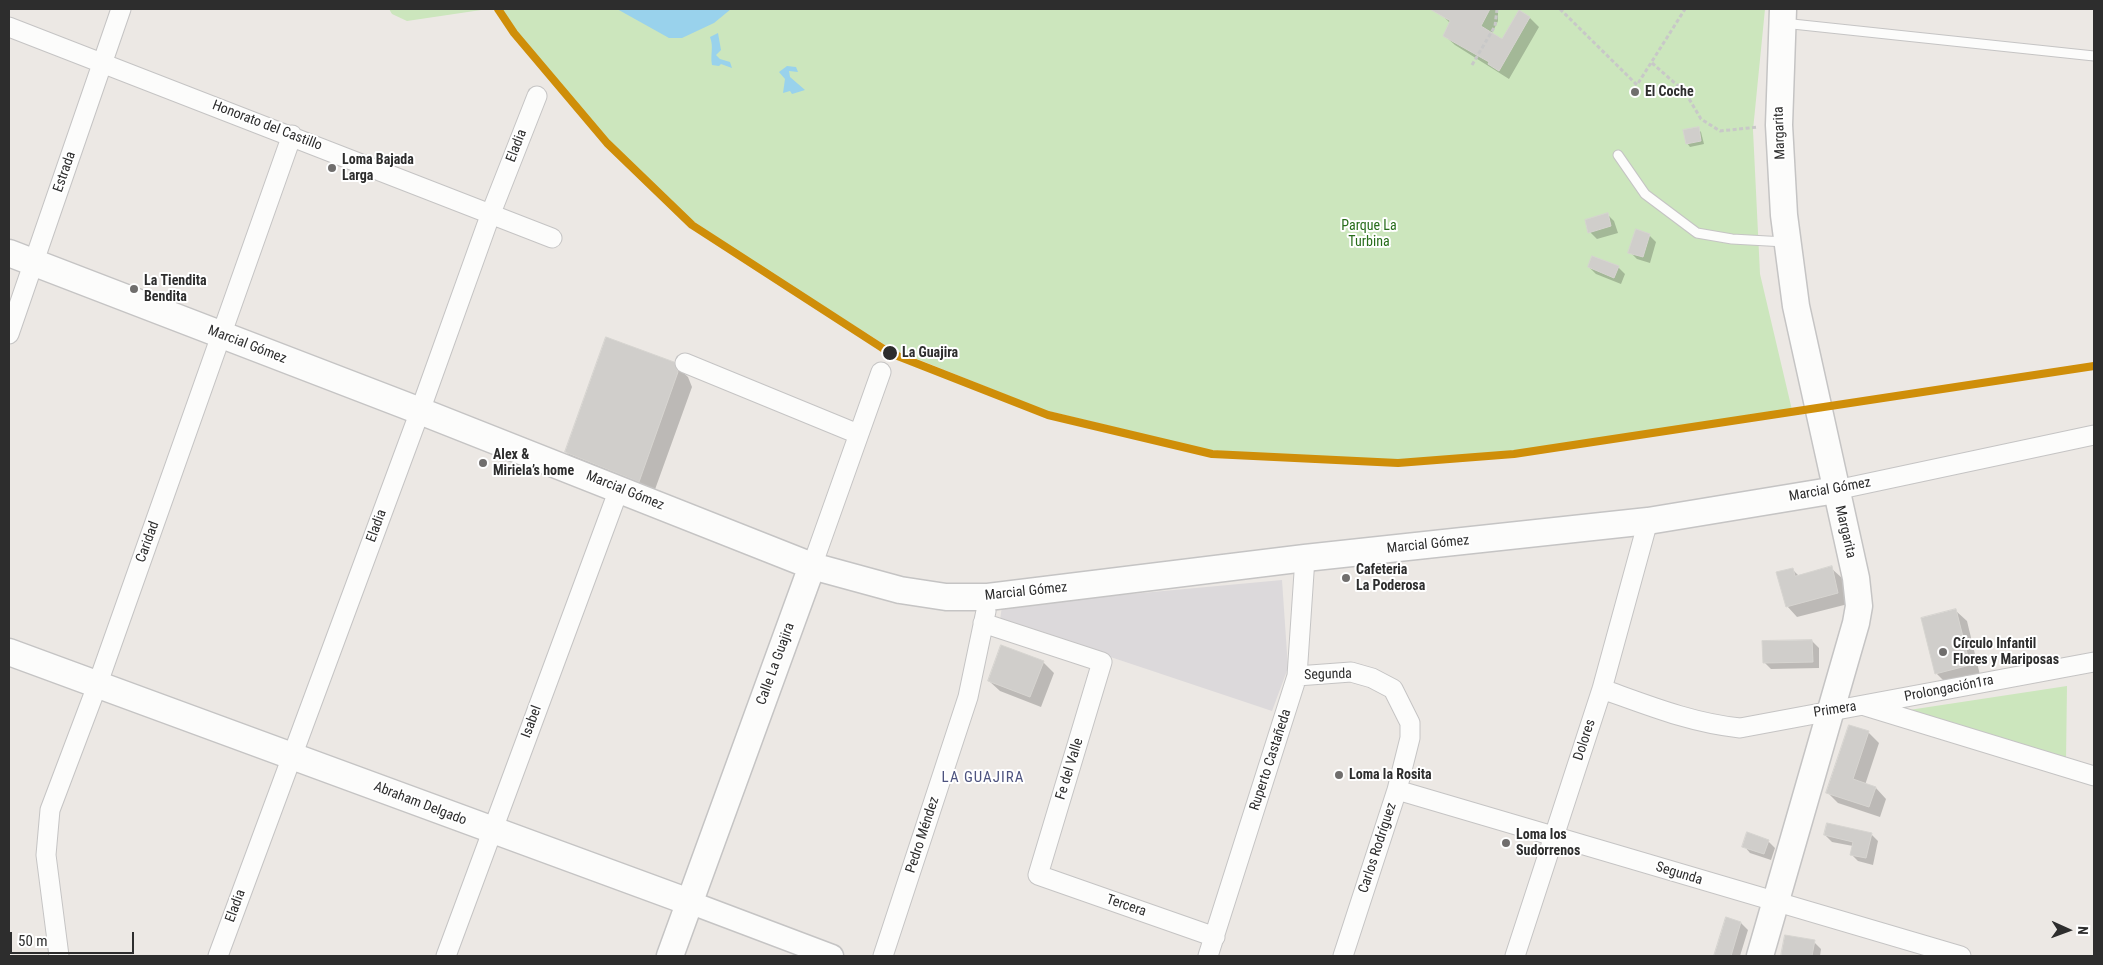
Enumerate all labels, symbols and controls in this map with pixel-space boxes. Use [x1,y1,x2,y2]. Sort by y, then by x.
place label: El Coche [1645,84,1694,100]
marker: El Coche [1629,86,1641,98]
street label: Honorato del Castillo [210,97,324,155]
street label: Margarita [1771,106,1789,160]
street label: Eladia [503,127,531,165]
street label: Estrada [50,149,80,195]
place label: Loma Bajada Larga [342,152,414,184]
marker: Loma Bajada Larga [326,162,338,174]
park label: Parque La Turbina [1341,218,1397,250]
place label: La Tiendita Bendita [144,273,207,306]
marker: La Tiendita Bendita [128,283,140,295]
street label: Marcial Gómez [205,322,289,368]
marker: La Guajira [881,344,899,362]
place label: La Guajira [902,345,958,361]
place label: Alex & Miriela’s home [493,447,574,480]
marker: Alex & Miriela’s home [477,457,489,469]
street label: Marcial Gómez [583,468,667,514]
street label: Marcial Gómez [1788,475,1872,505]
street label: Margarita [1831,504,1859,560]
street label: Eladia [363,507,391,545]
street label: Caridad [133,519,163,565]
street label: Marcial Gómez [1386,532,1470,558]
place label: Cafeteria La Poderosa [1356,562,1425,594]
marker: Cafeteria La Poderosa [1340,572,1352,584]
street label: Marcial Gómez [984,579,1068,605]
street label: Calle La Guajira [753,621,799,707]
place label: Círculo Infantil Flores y Mariposas [1953,636,2059,669]
marker: Círculo Infantil Flores y Mariposas [1937,646,1949,658]
street label: Segunda [1304,666,1352,684]
street label: Prolongación1ra [1903,672,1995,706]
street label: Primera [1812,698,1858,722]
street label: Isabel [518,703,546,741]
street label: Ruperto Castañeda [1247,707,1295,813]
street label: Dolores [1570,717,1600,763]
street label: Fe del Valle [1053,736,1087,802]
place label: Loma la Rosita [1349,767,1432,783]
district label: LA GUAJIRA [940,769,1026,787]
marker: Loma la Rosita [1333,769,1345,781]
street label: Abraham Delgado [371,779,469,829]
street label: Pedro Méndez [903,795,943,875]
street label: Carlos Rodríguez [1355,801,1401,895]
place label: Loma los Sudorrenos [1516,827,1580,860]
marker: Loma los Sudorrenos [1500,837,1512,849]
street label: Segunda [1654,859,1704,889]
street label: Eladia [222,887,250,925]
street label: Tercera [1104,891,1148,921]
north arrow [2043,905,2093,955]
scale bar [12,922,136,954]
text: N [2075,926,2091,935]
text: 50 m [18,932,48,950]

